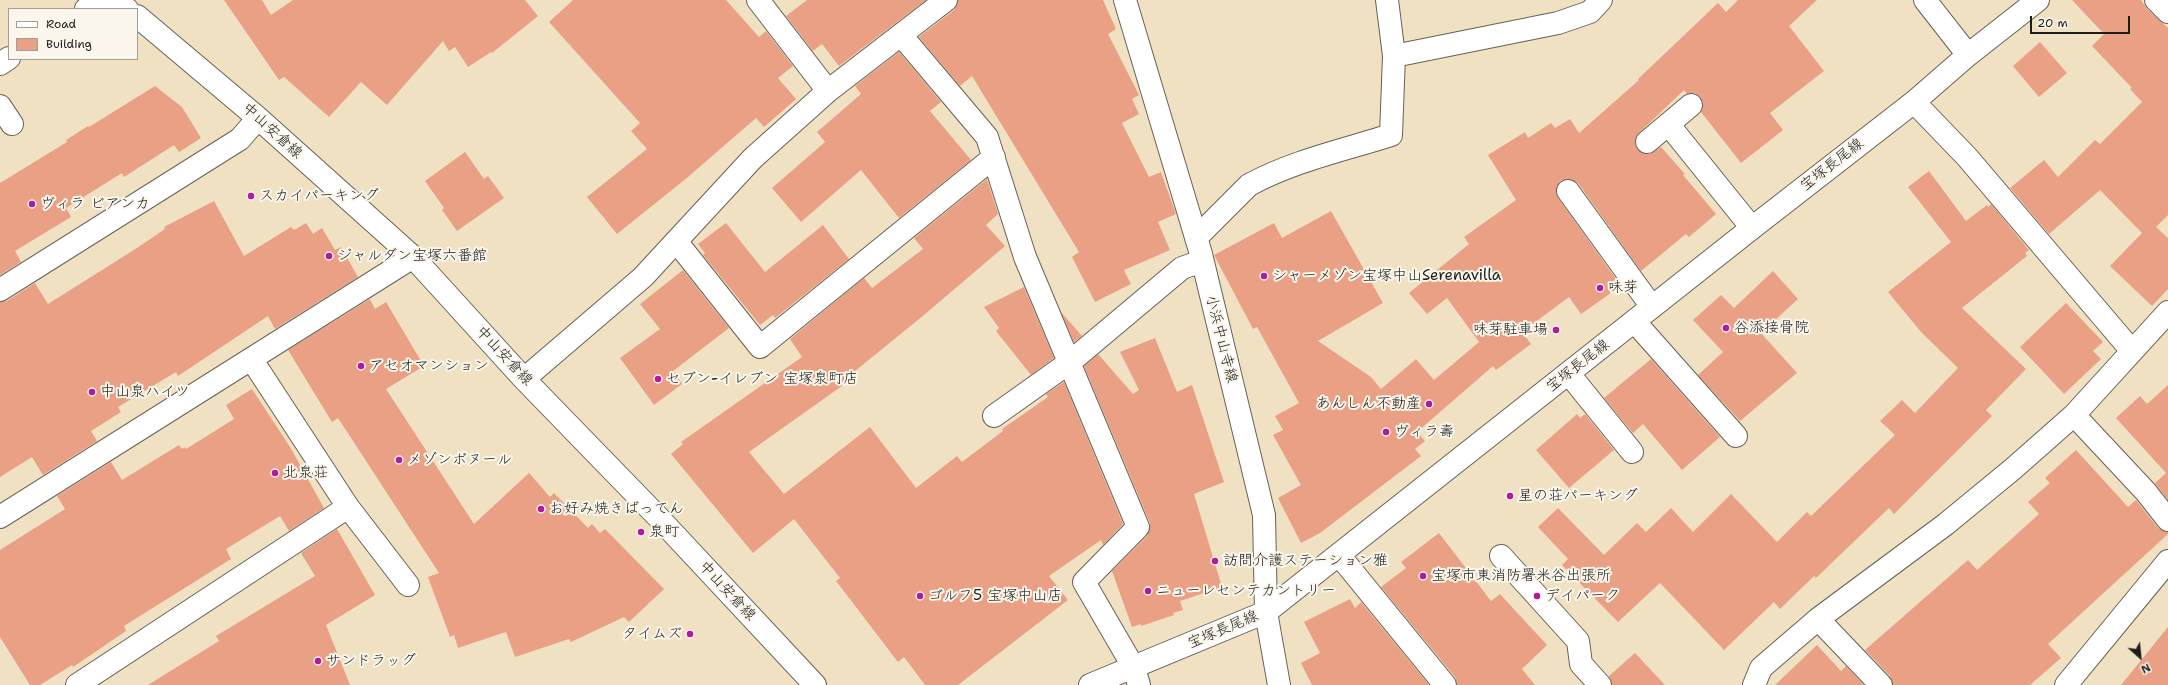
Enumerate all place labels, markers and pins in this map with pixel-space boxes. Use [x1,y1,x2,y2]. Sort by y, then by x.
place label: スカイパーキング [259,187,379,205]
marker: スカイパーキング [246,191,256,201]
place label: ヴィラ ビアンカ [40,195,150,213]
marker: ヴィラ ビアンカ [27,199,37,209]
place label: ジャルダン宝塚六番館 [337,247,487,265]
marker: ジャルダン宝塚六番館 [324,251,334,261]
place label: シャーメゾン宝塚中山Serenavilla [1272,267,1501,285]
marker: シャーメゾン宝塚中山Serenavilla [1259,271,1269,281]
place label: 味芽 [1608,279,1638,297]
marker: 味芽 [1595,283,1605,293]
place label: 谷添接骨院 [1734,319,1809,337]
place label: 味芽駐車場 [1473,321,1548,339]
marker: 谷添接骨院 [1721,323,1731,333]
marker: 味芽駐車場 [1551,325,1561,335]
place label: アセオマンション [369,357,489,375]
marker: アセオマンション [356,361,366,371]
place label: セブン-イレブン 宝塚泉町店 [666,370,858,388]
marker: セブン-イレブン 宝塚泉町店 [653,374,663,384]
place label: 中山泉ハイツ [100,383,190,401]
marker: 中山泉ハイツ [87,387,97,397]
place label: あんしん不動産 [1316,395,1421,413]
marker: あんしん不動産 [1424,399,1434,409]
place label: ヴィラ壽 [1394,423,1454,441]
marker: ヴィラ壽 [1381,427,1391,437]
place label: メゾンボヌール [407,451,512,469]
marker: メゾンボヌール [394,455,404,465]
place label: 北泉荘 [283,464,328,482]
marker: 北泉荘 [270,468,280,478]
place label: 星の荘パーキング [1518,487,1638,505]
marker: 星の荘パーキング [1505,491,1515,501]
place label: お好み焼きばってん [549,500,684,518]
marker: お好み焼きばってん [536,504,546,514]
place label: 泉町 [649,523,679,541]
marker: 泉町 [636,527,646,537]
place label: 訪問介護ステーション雅 [1223,552,1388,570]
marker: 訪問介護ステーション雅 [1210,556,1220,566]
place label: 宝塚市東消防署米谷出張所 [1431,567,1611,585]
marker: 宝塚市東消防署米谷出張所 [1418,571,1428,581]
place label: ニューレセンテカントリー [1156,582,1336,600]
marker: ニューレセンテカントリー [1143,586,1153,596]
place label: ゴルフ5 宝塚中山店 [928,587,1062,605]
place label: デイパーク [1545,587,1620,605]
marker: ゴルフ5 宝塚中山店 [915,591,925,601]
marker: デイパーク [1532,591,1542,601]
place label: タイムズ [622,625,682,643]
marker: タイムズ [685,629,695,639]
place label: サンドラッグ [326,652,416,670]
marker: サンドラッグ [313,656,323,666]

